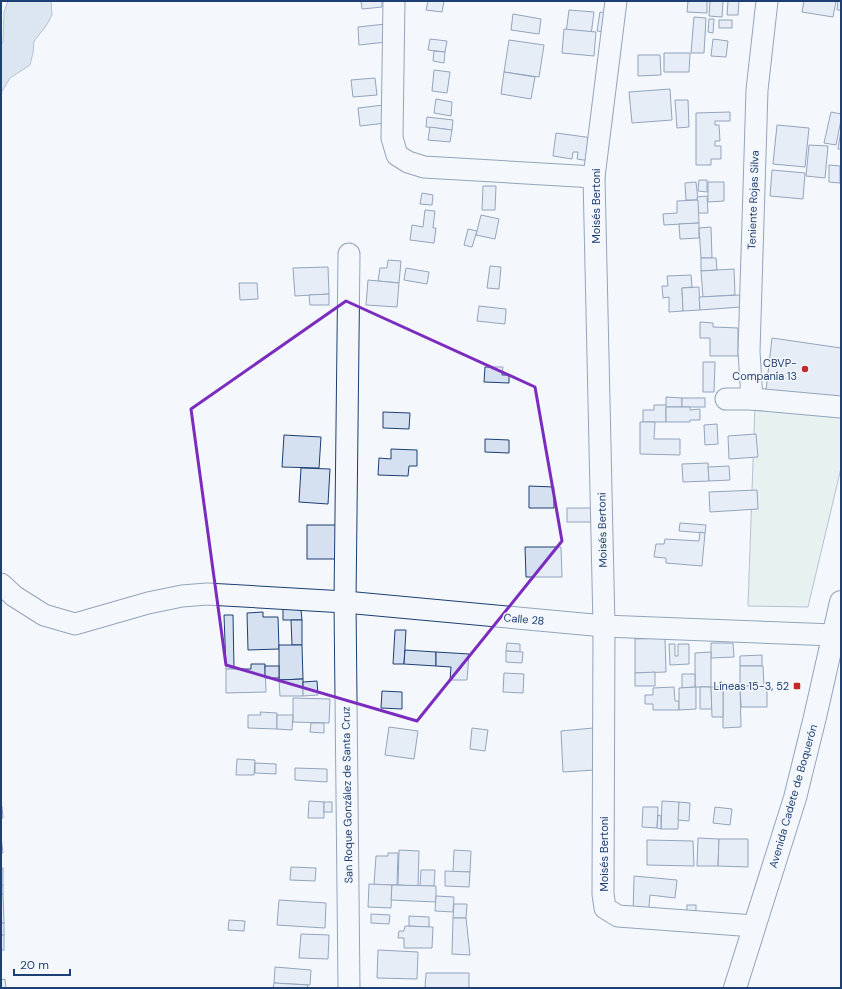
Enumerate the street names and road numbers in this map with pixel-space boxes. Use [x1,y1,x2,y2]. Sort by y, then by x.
street label: Teniente Rojas Silva [744,150,762,250]
street label: Moisés Bertoni [589,168,603,244]
street label: Moisés Bertoni [594,492,610,568]
street label: Calle 28 [503,610,545,628]
street label: San Roque González de Santa Cruz [338,706,356,884]
street label: Avenida Cadete de Boquerón [766,723,820,869]
street label: Moisés Bertoni [597,816,611,892]

